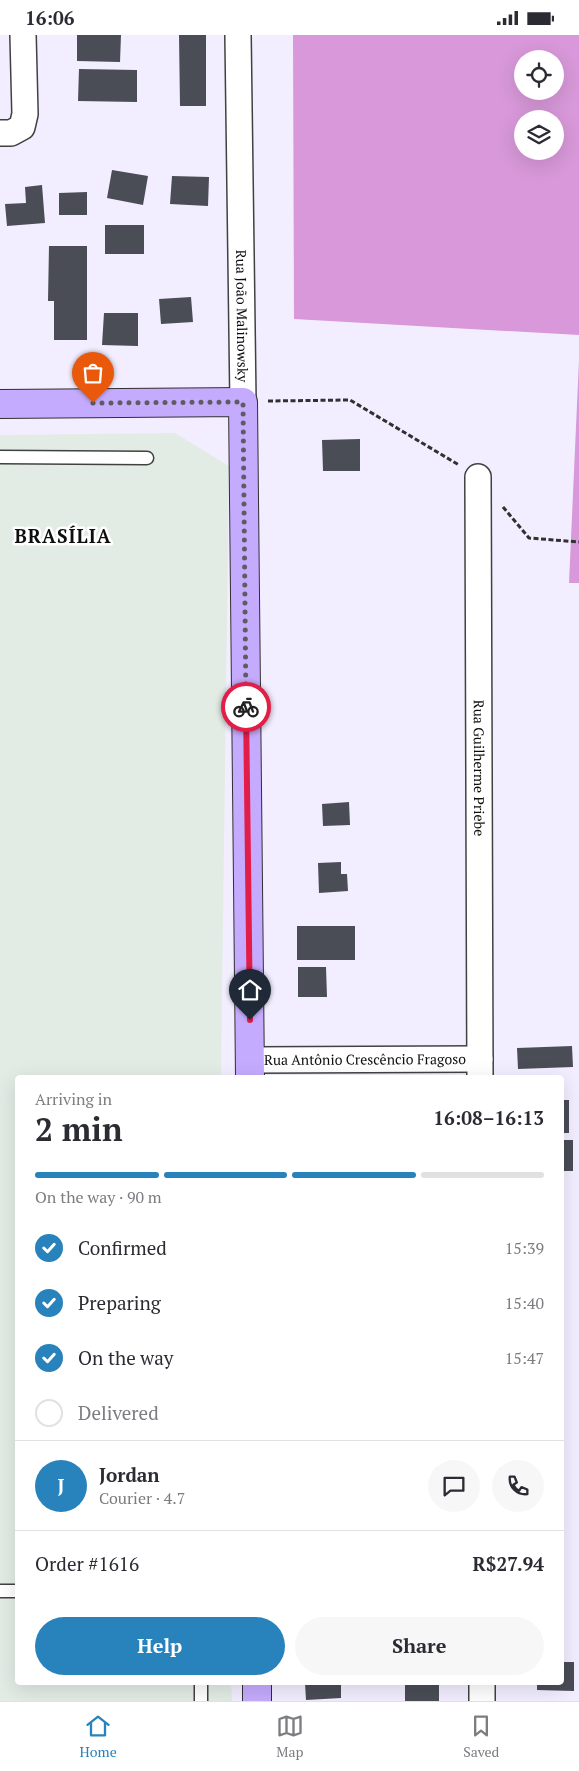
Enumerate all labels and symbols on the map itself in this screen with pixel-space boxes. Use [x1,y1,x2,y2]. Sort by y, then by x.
street label: Rua João Malinowsky [232,250,253,383]
pin [72,352,114,403]
district label: BRASÍLIA [14,523,112,548]
courier [221,682,271,732]
street label: Rua Guilherme Priebe [470,700,489,836]
pin [229,969,271,1020]
street label: Rua Antônio Crescêncio Fragoso [264,1049,466,1069]

